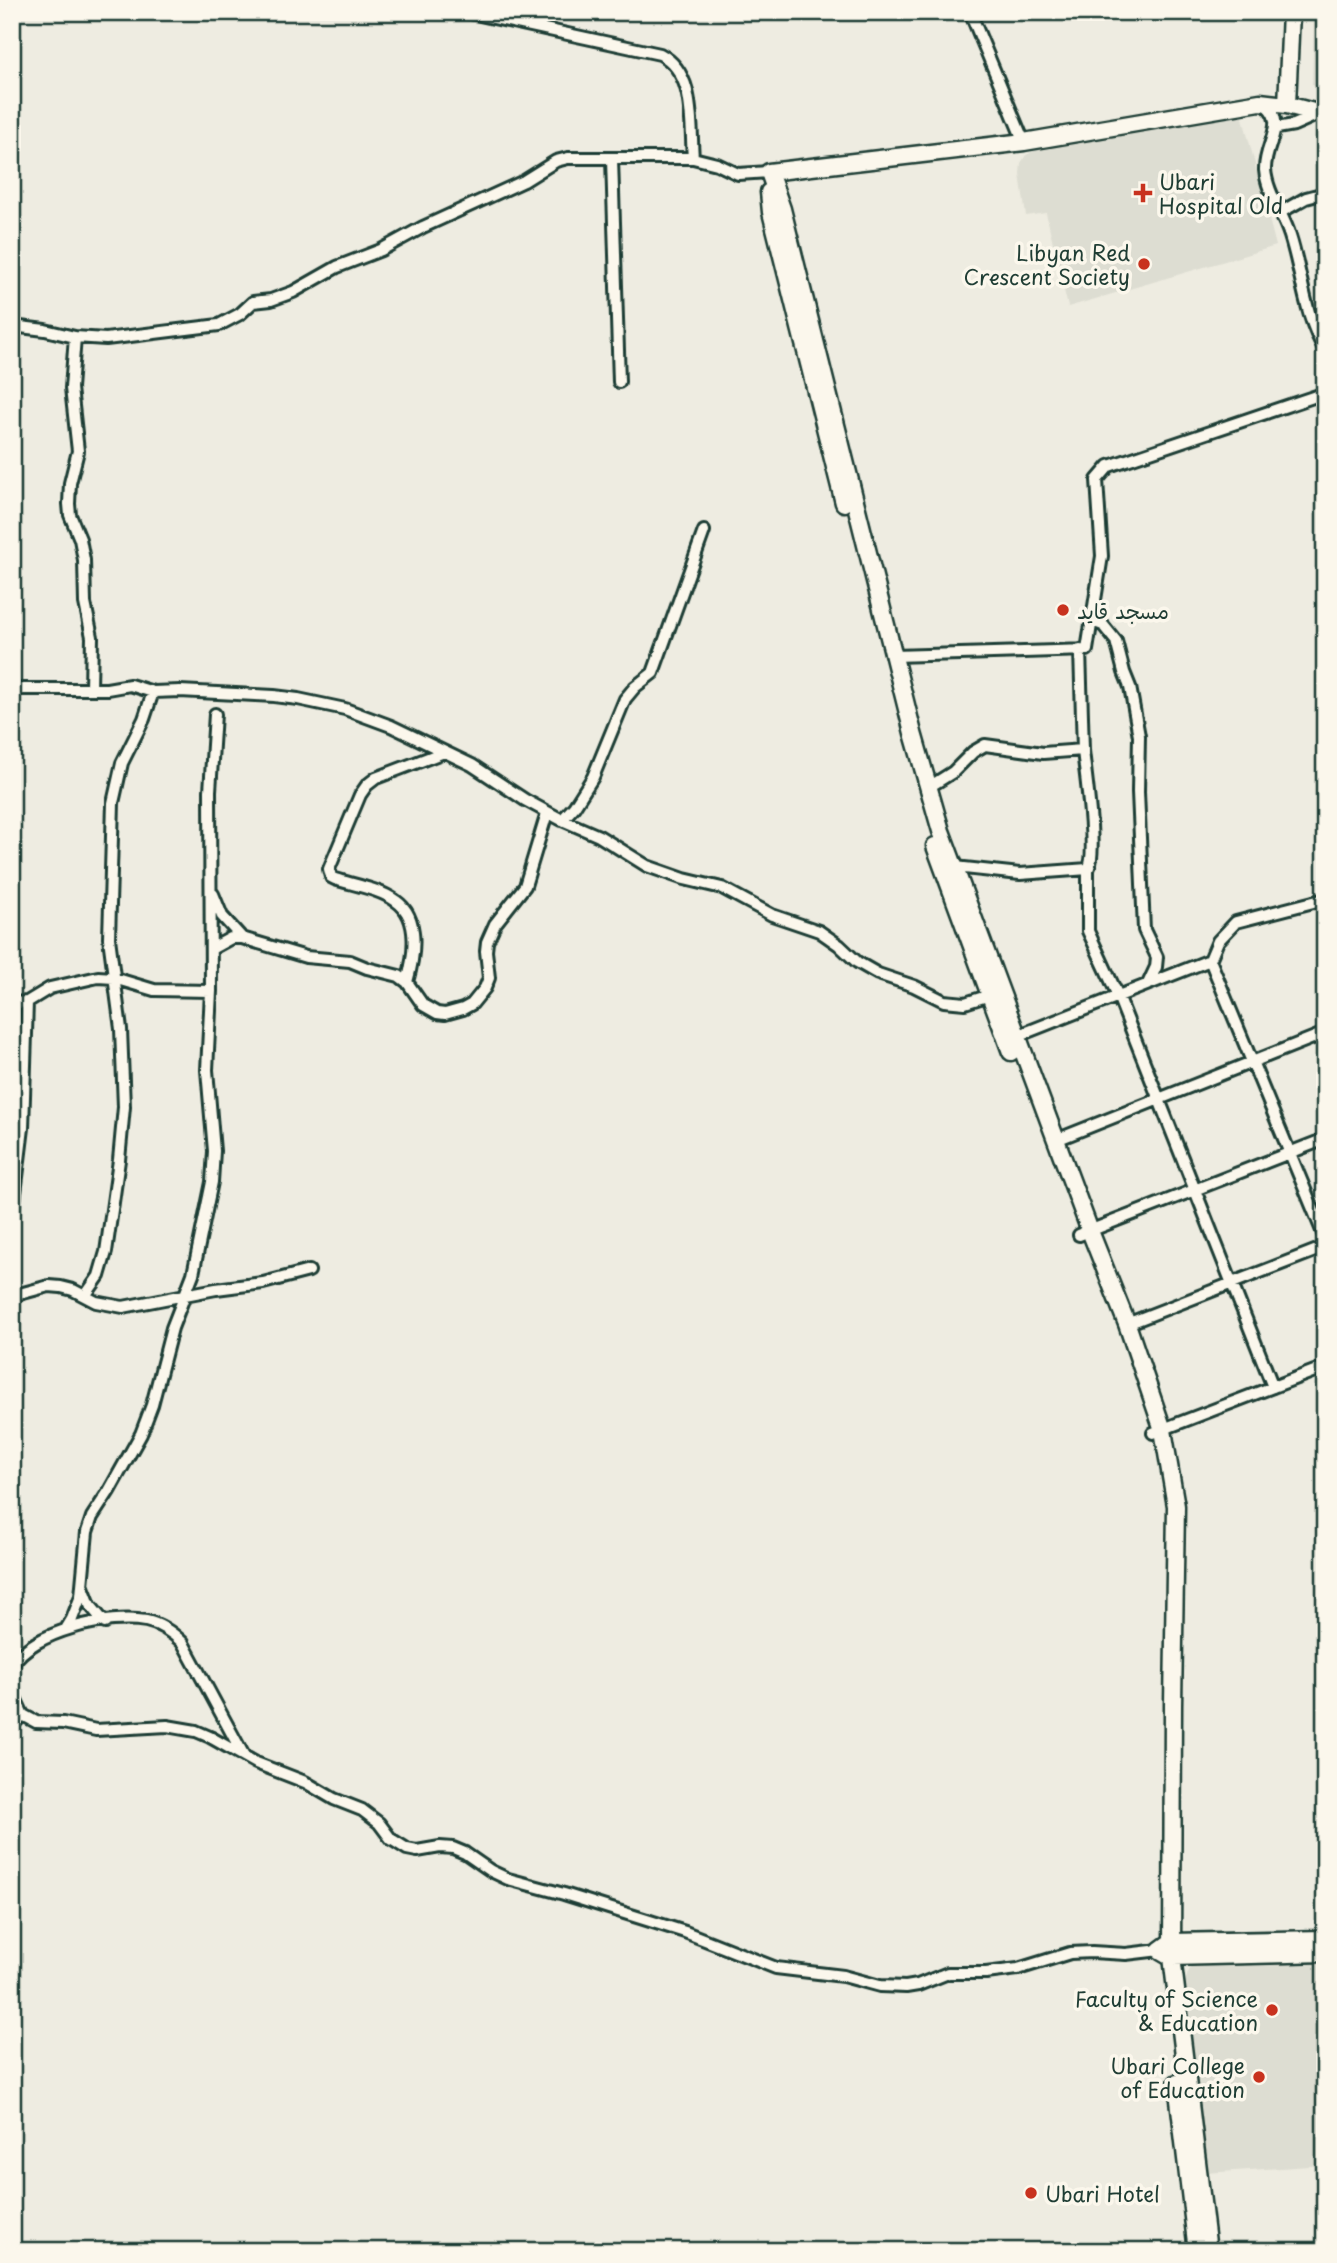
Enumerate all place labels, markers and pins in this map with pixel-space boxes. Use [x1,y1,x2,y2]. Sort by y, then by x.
place label: Ubari Hospital Old [1159,165,1283,221]
marker: Ubari Hospital Old [1133,183,1153,203]
place label: Libyan Red Crescent Society [963,236,1130,292]
marker: Libyan Red Crescent Society [1136,256,1152,272]
place label: مسجد قايد [1077,594,1169,626]
marker: مسجد قايد [1055,602,1071,618]
place label: Faculty of Science & Education [1075,1982,1258,2038]
marker: Faculty of Science & Education [1264,2002,1280,2018]
place label: Ubari College of Education [1110,2049,1245,2105]
marker: Ubari College of Education [1251,2069,1267,2085]
place label: Ubari Hotel [1045,2177,1160,2209]
marker: Ubari Hotel [1023,2185,1039,2201]

